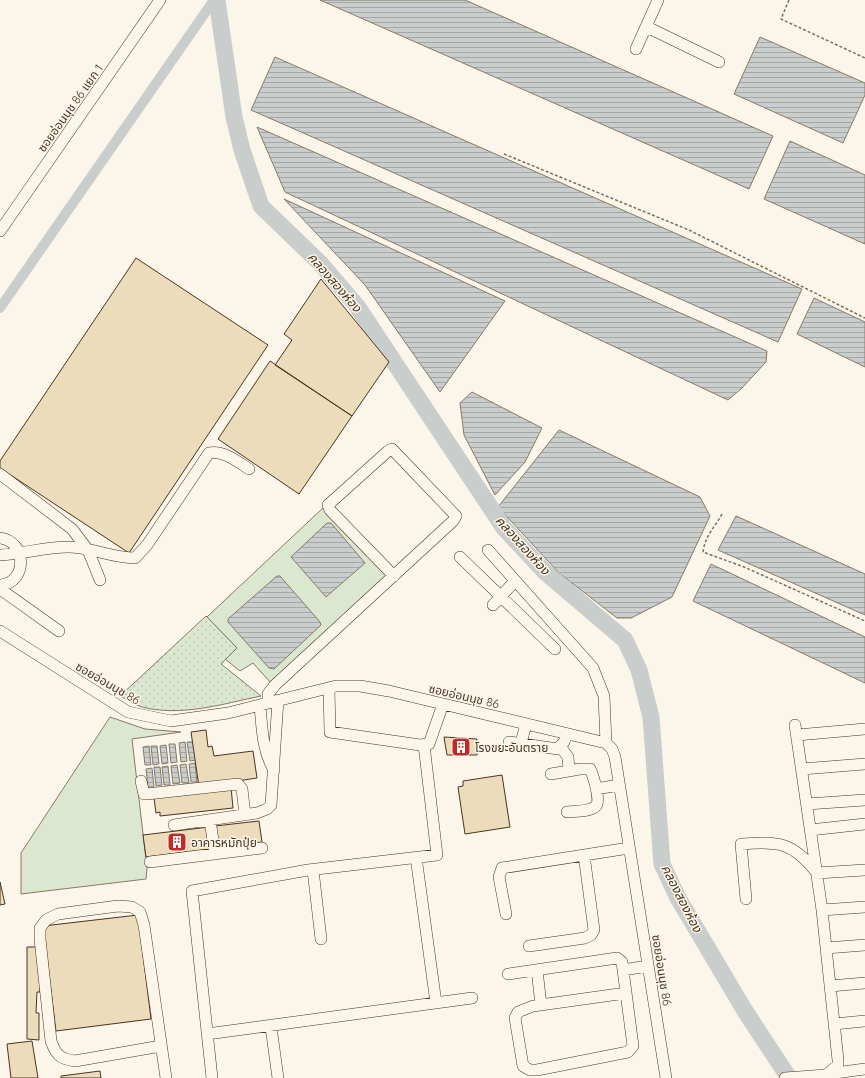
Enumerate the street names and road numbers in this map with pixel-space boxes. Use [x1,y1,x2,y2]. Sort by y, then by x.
street label: ซอยอ่อนนุช 86 แยก 1 [34,61,106,155]
street label: ซอยอ่อนนุช 86 [73,659,143,708]
street label: ซอยอ่อนนุช 86 [427,681,501,712]
street label: ซอยอ่อนนุช 86 [649,933,675,1007]

